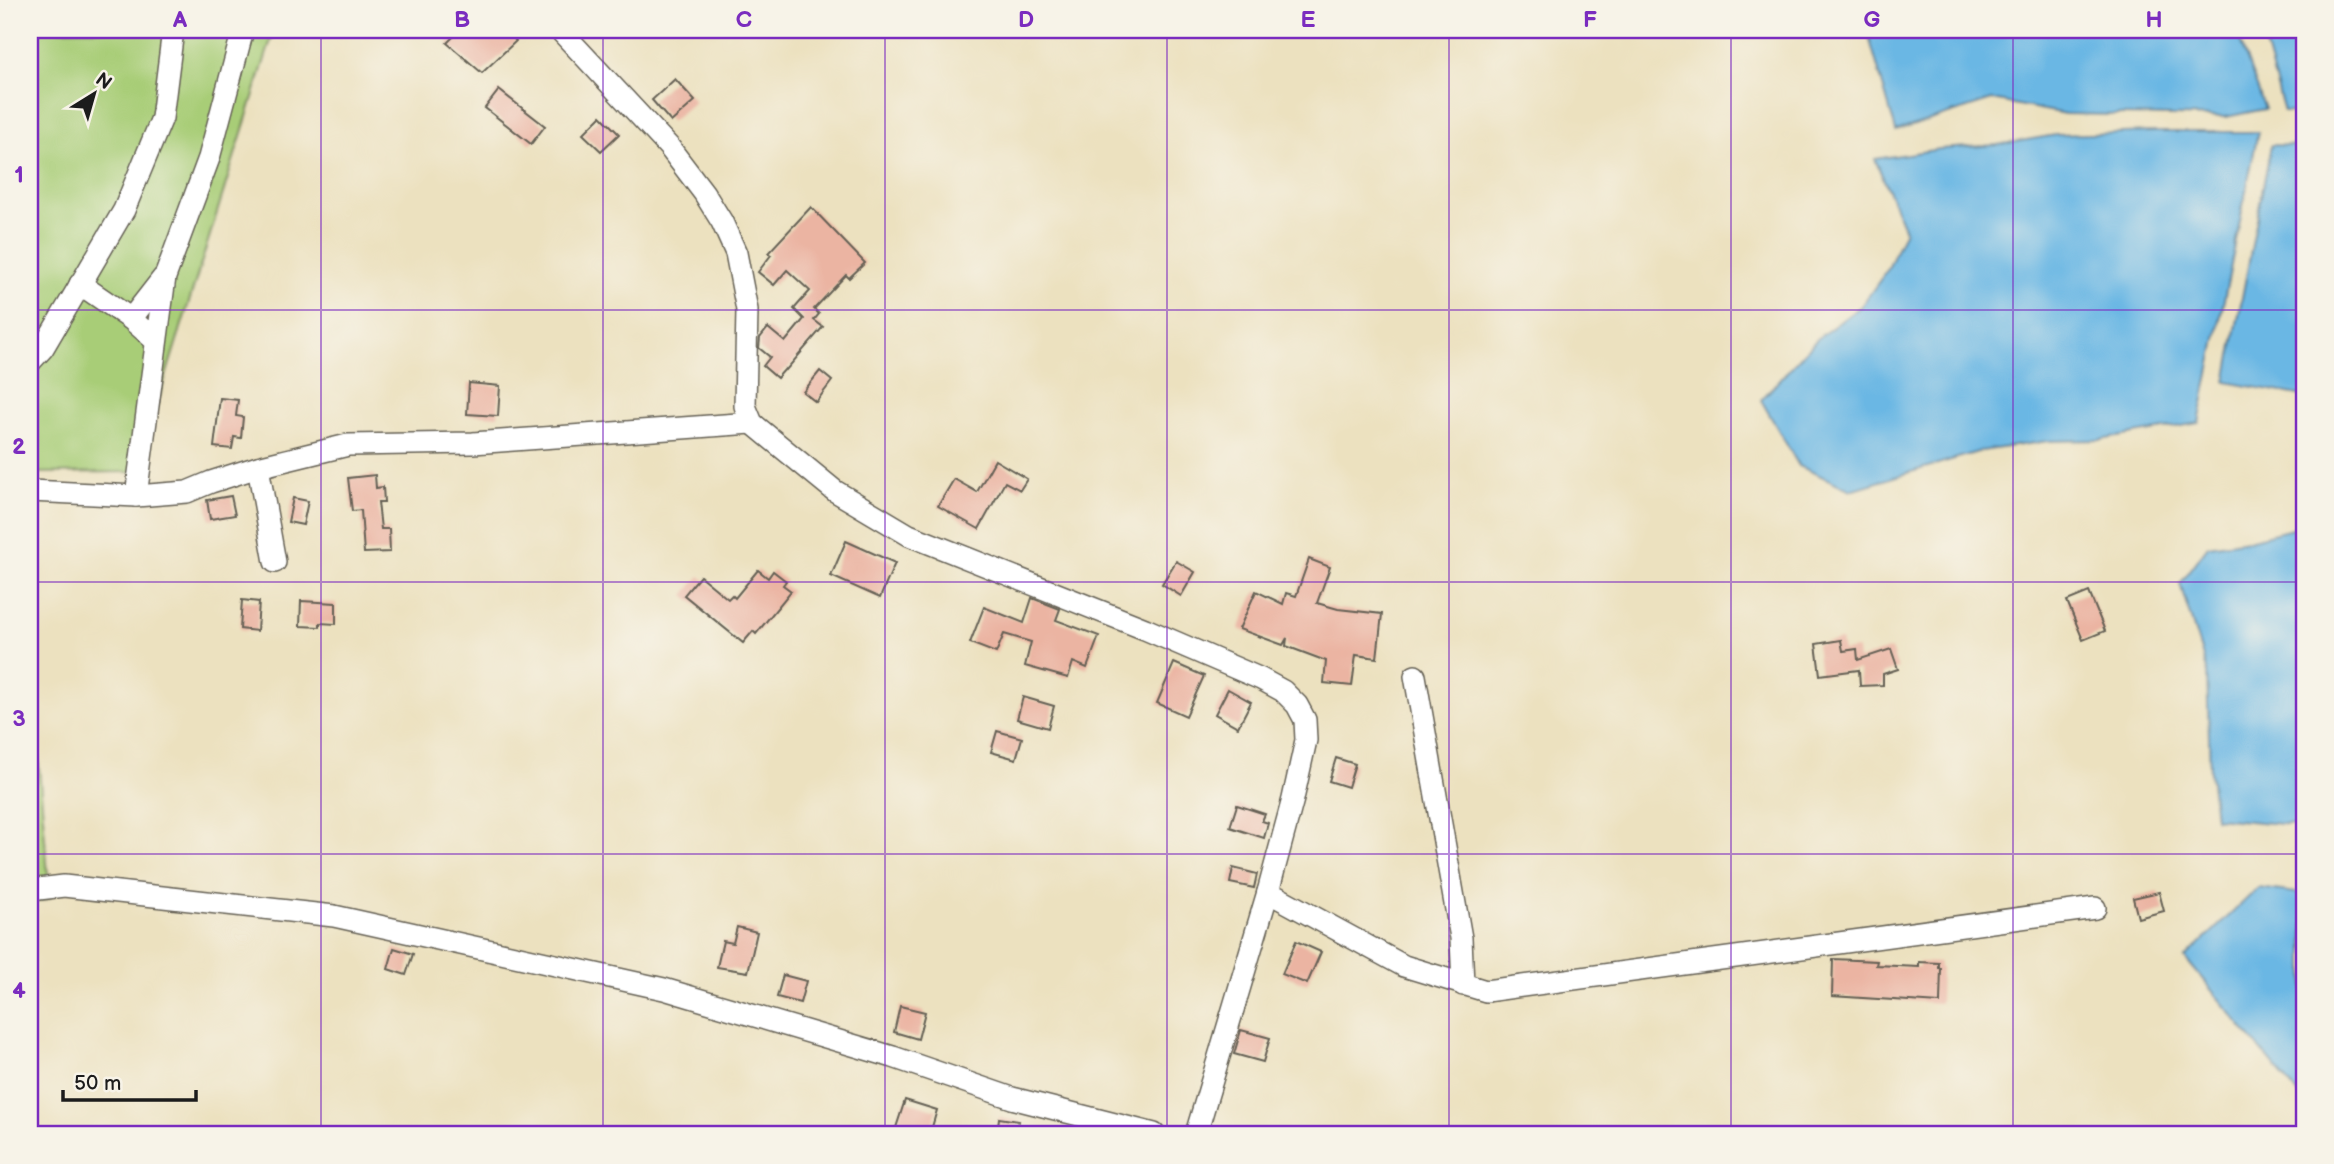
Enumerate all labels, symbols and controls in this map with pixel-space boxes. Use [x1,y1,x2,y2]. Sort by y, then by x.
text: A [172,6,188,34]
text: B [454,6,470,34]
text: C [736,6,752,34]
text: D [1018,6,1034,34]
text: E [1301,6,1316,34]
text: F [1583,6,1597,34]
text: G [1864,6,1881,34]
text: H [2145,6,2163,34]
north arrow [60,60,130,130]
text: N [91,68,116,95]
text: 1 [14,161,24,189]
text: 2 [12,433,26,461]
text: 3 [12,705,26,733]
text: 4 [12,977,26,1005]
scale bar [63,1059,196,1103]
text: 50 m [74,1071,121,1096]

